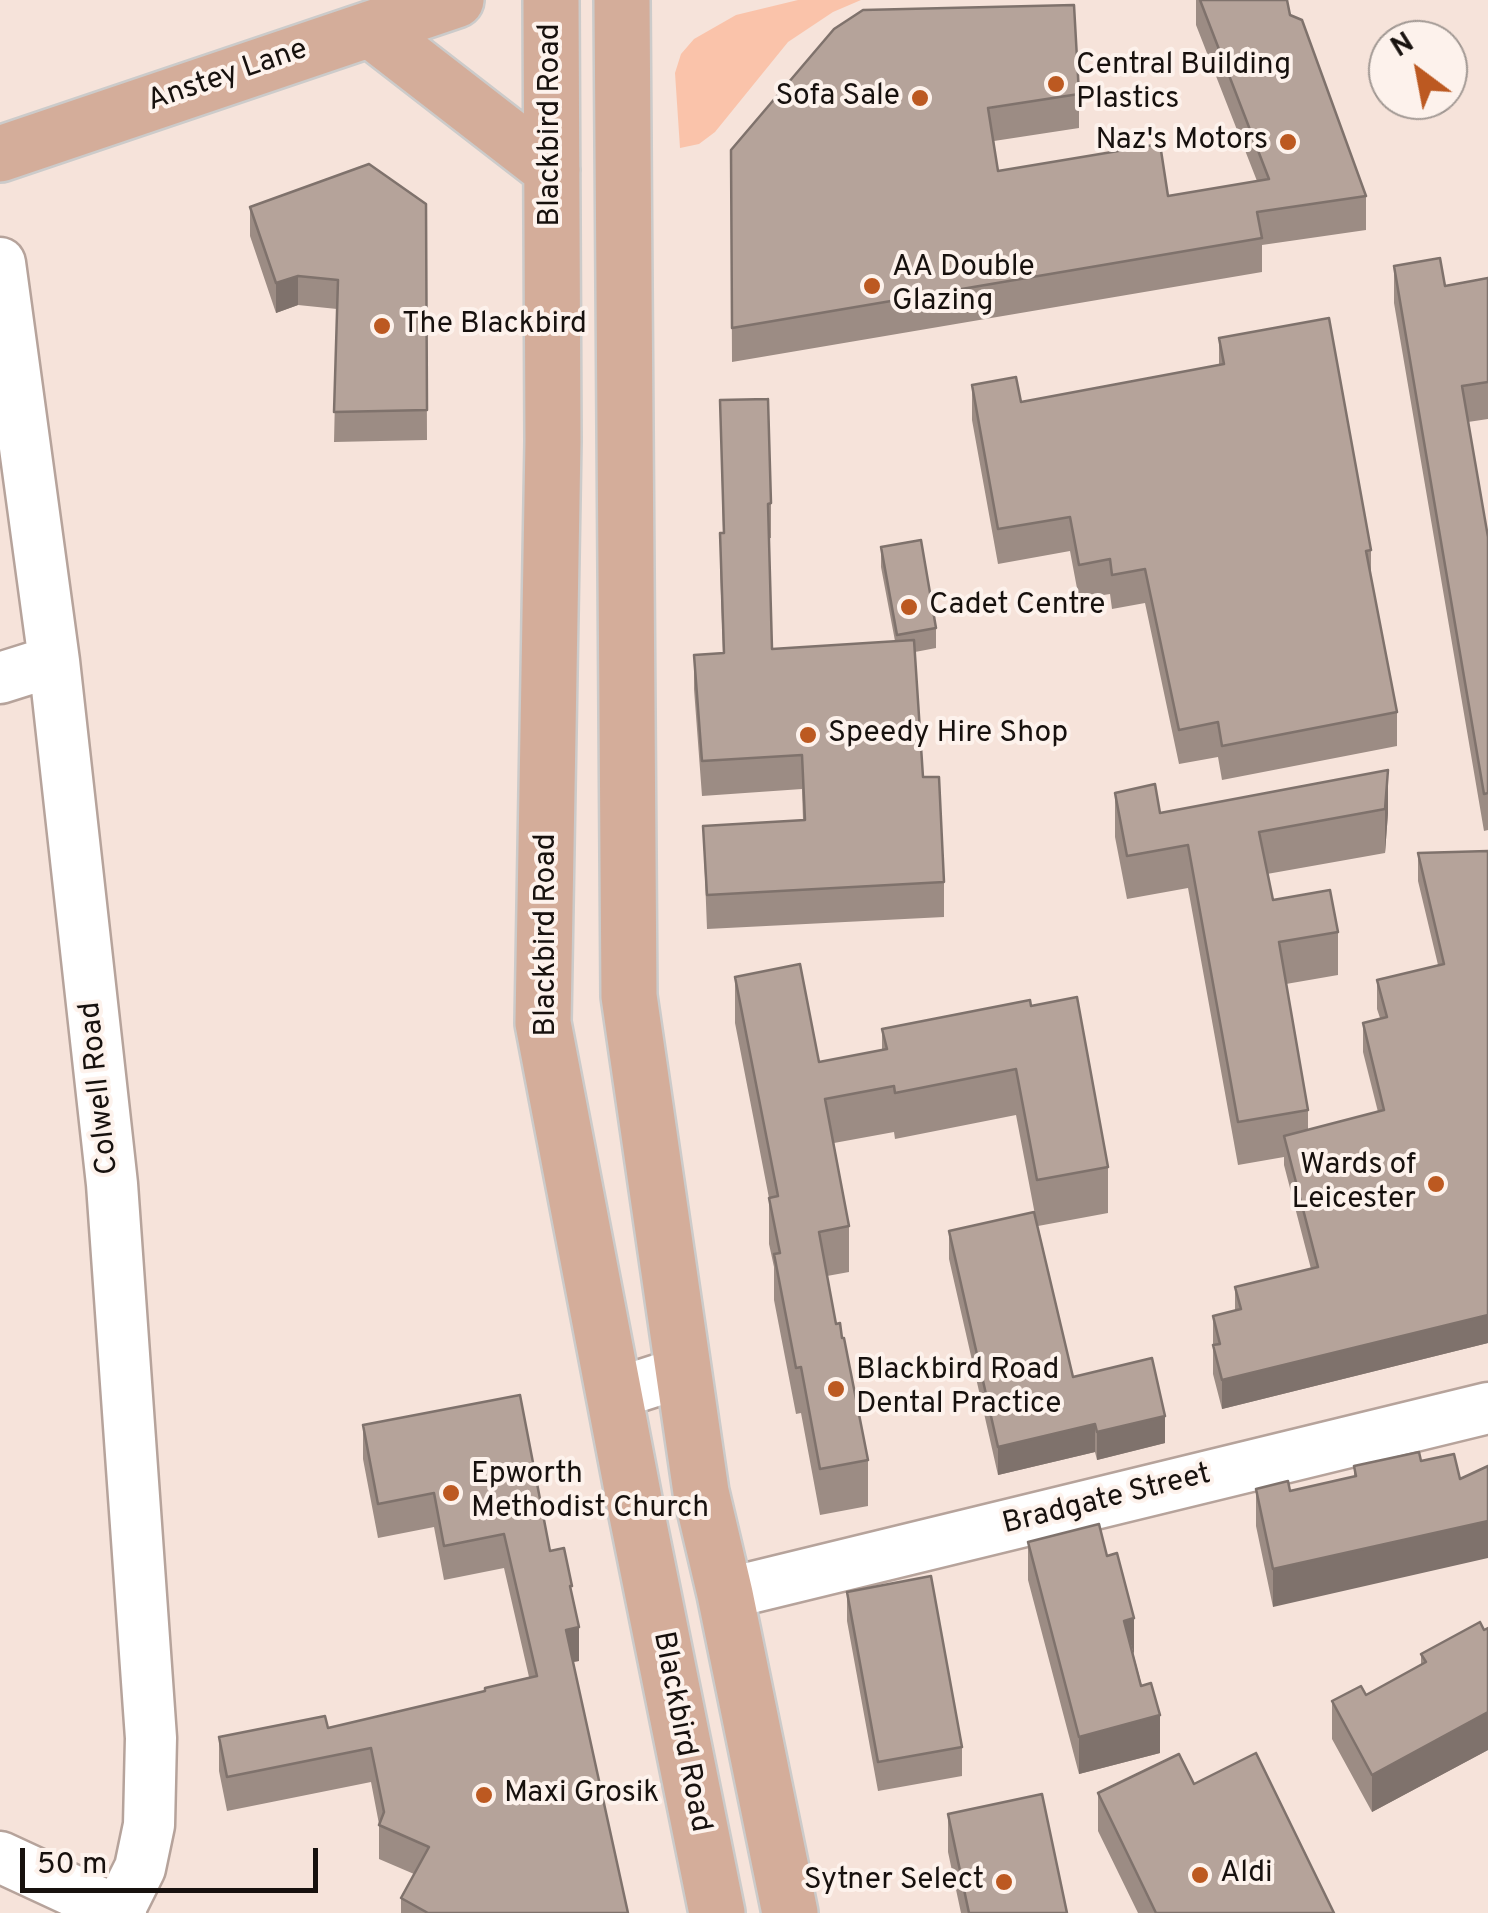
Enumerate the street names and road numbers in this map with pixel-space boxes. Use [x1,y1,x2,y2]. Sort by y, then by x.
street label: Blackbird Road [534,23,570,227]
street label: Anstey Lane [143,33,313,121]
street label: Blackbird Road [530,833,566,1037]
street label: Colwell Road [74,1000,128,1176]
street label: Bradgate Street [999,1458,1215,1544]
street label: Blackbird Road [643,1629,717,1835]

